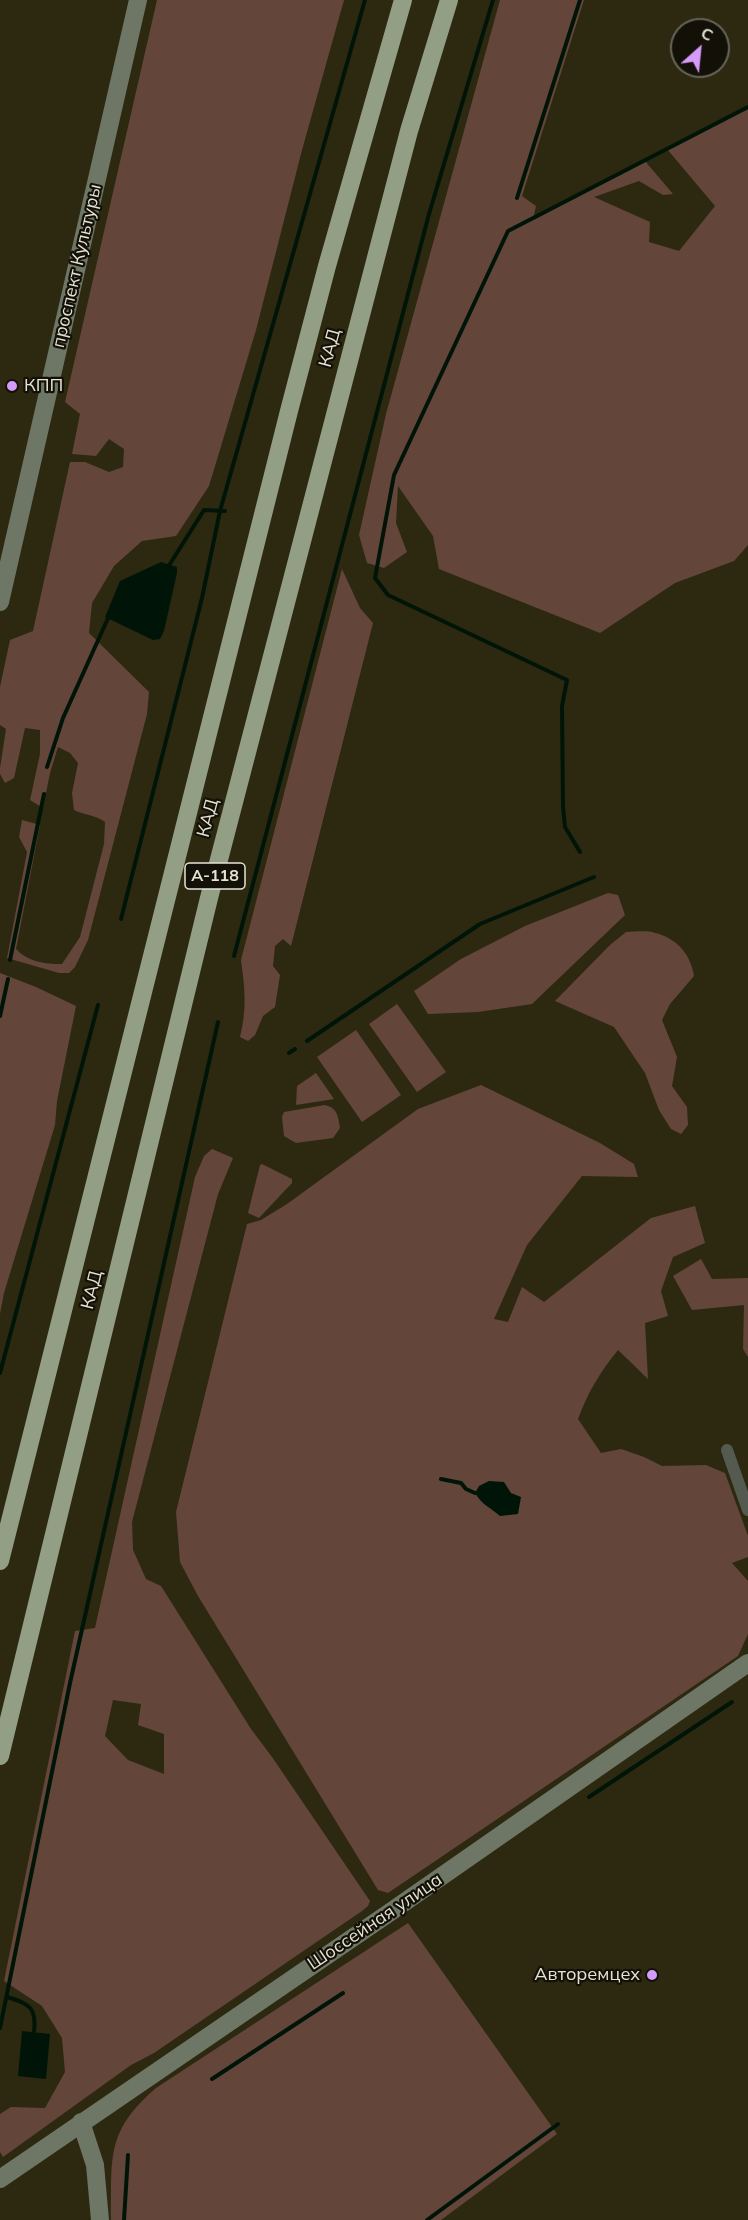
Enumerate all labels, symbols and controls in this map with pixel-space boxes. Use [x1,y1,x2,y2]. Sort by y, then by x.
north arrow [670,18,730,78]
text: С [698,22,717,45]
street label: проспект Культуры [48,182,106,350]
street label: КАД [314,326,346,370]
place label: КПП [24,375,63,397]
marker: КПП [5,379,19,393]
street label: КАД [192,796,224,840]
road number: А-118 [185,863,245,889]
street label: КАД [77,1268,107,1312]
street label: Шоссейная улица [304,1869,446,1975]
place label: Авторемцех [534,1964,640,1986]
marker: Авторемцех [645,1968,659,1982]

